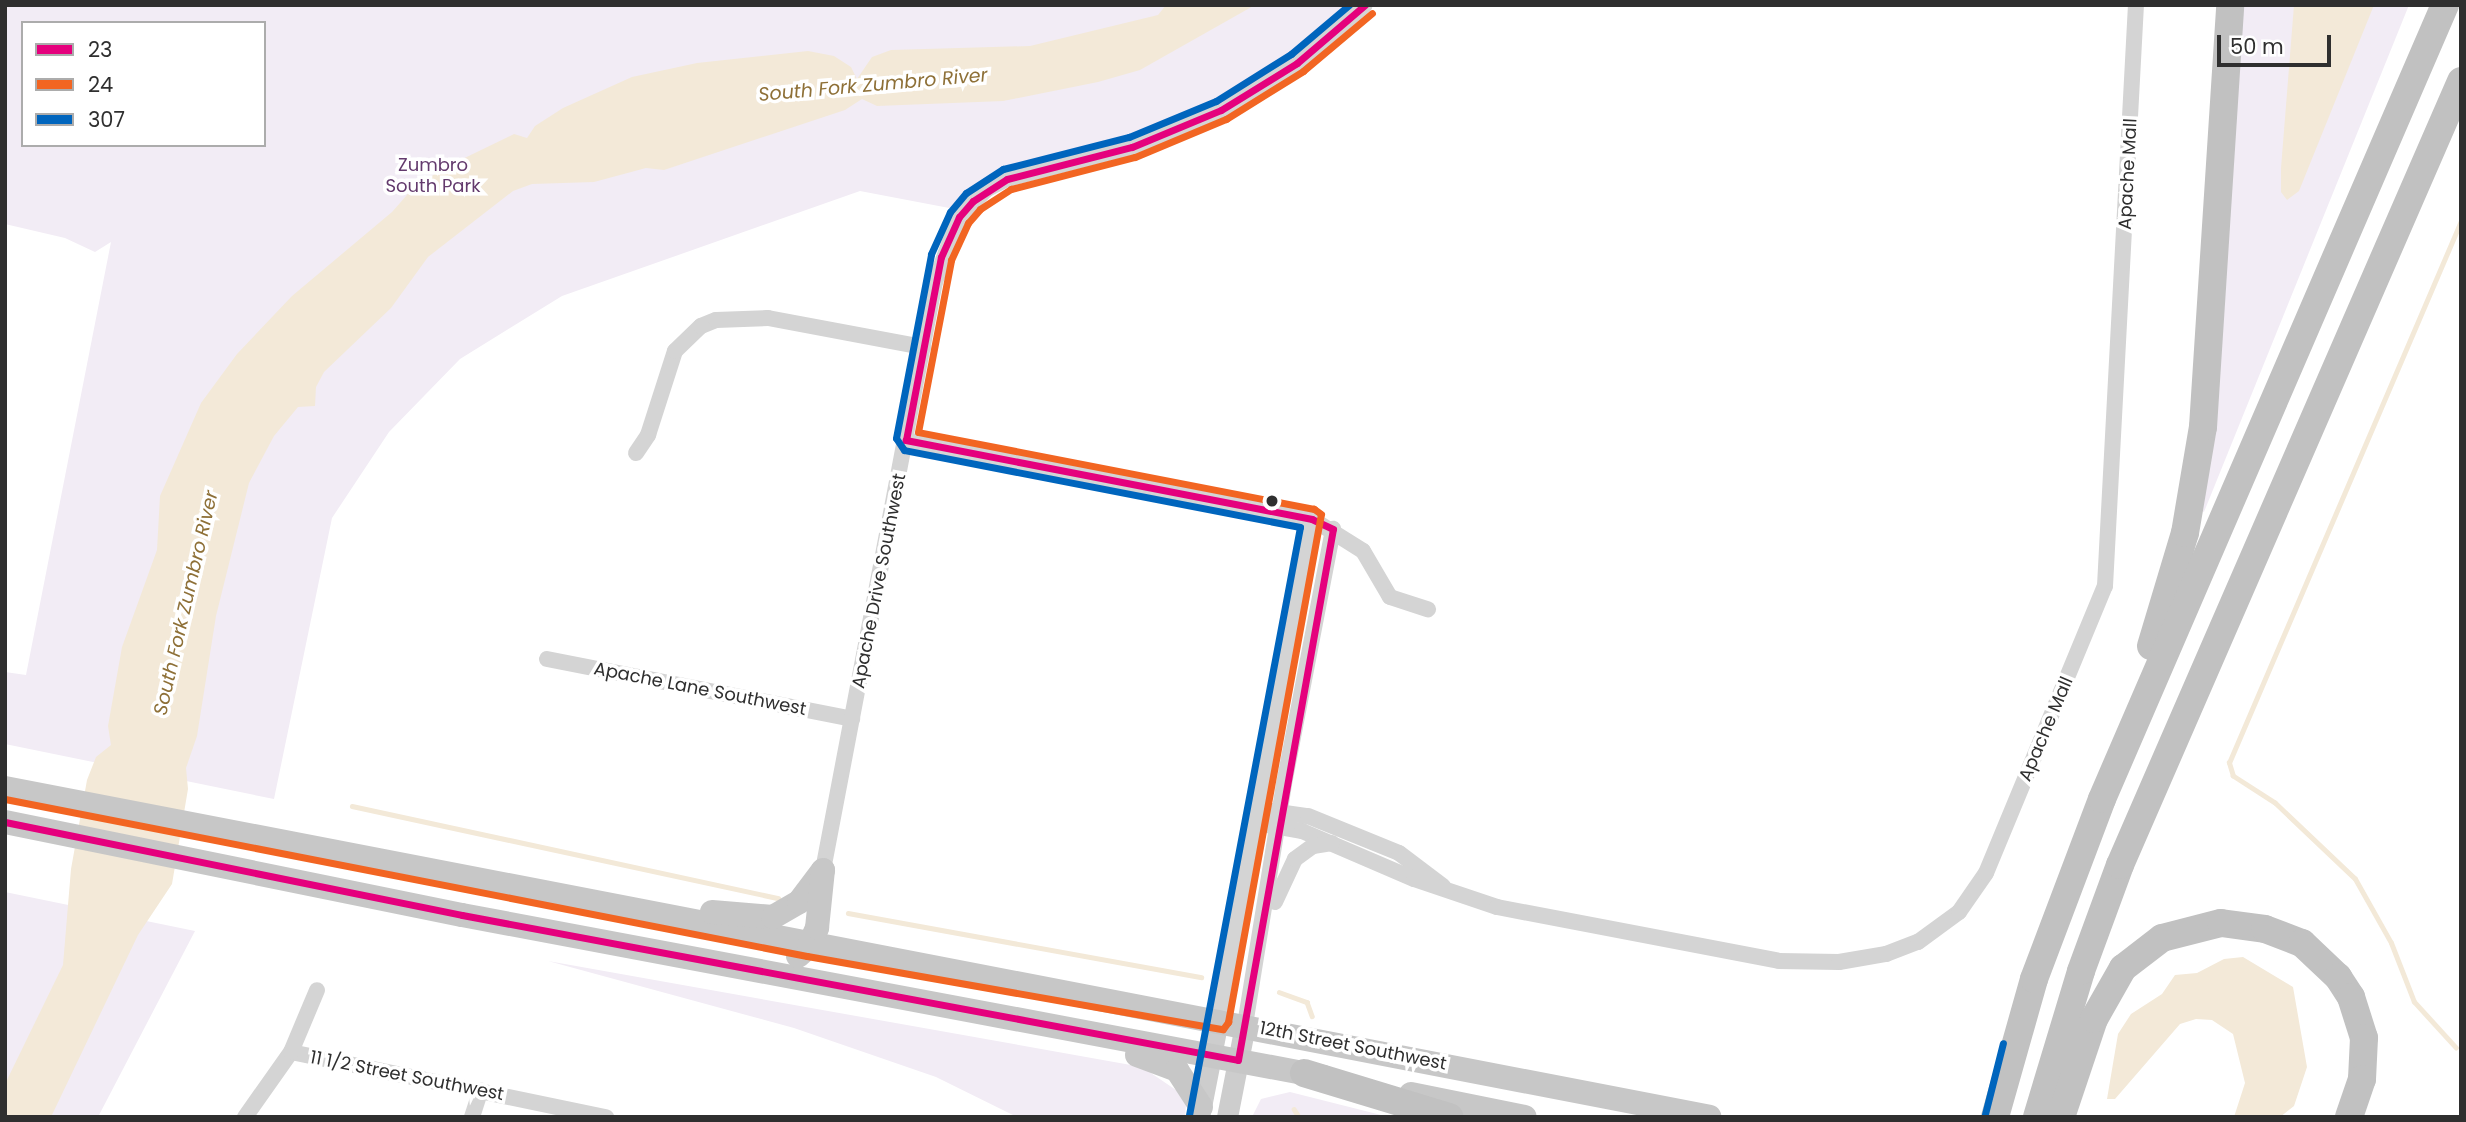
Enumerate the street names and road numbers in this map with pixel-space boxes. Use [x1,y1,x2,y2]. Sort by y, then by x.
street label: Apache Mall [2114,118,2142,230]
street label: Apache Drive Southwest [848,472,910,690]
street label: Apache Lane Southwest [592,658,808,720]
street label: Apache Mall [2014,674,2078,784]
street label: 12th Street Southwest [1258,1017,1448,1075]
street label: 11 1/2 Street Southwest [308,1047,506,1105]

